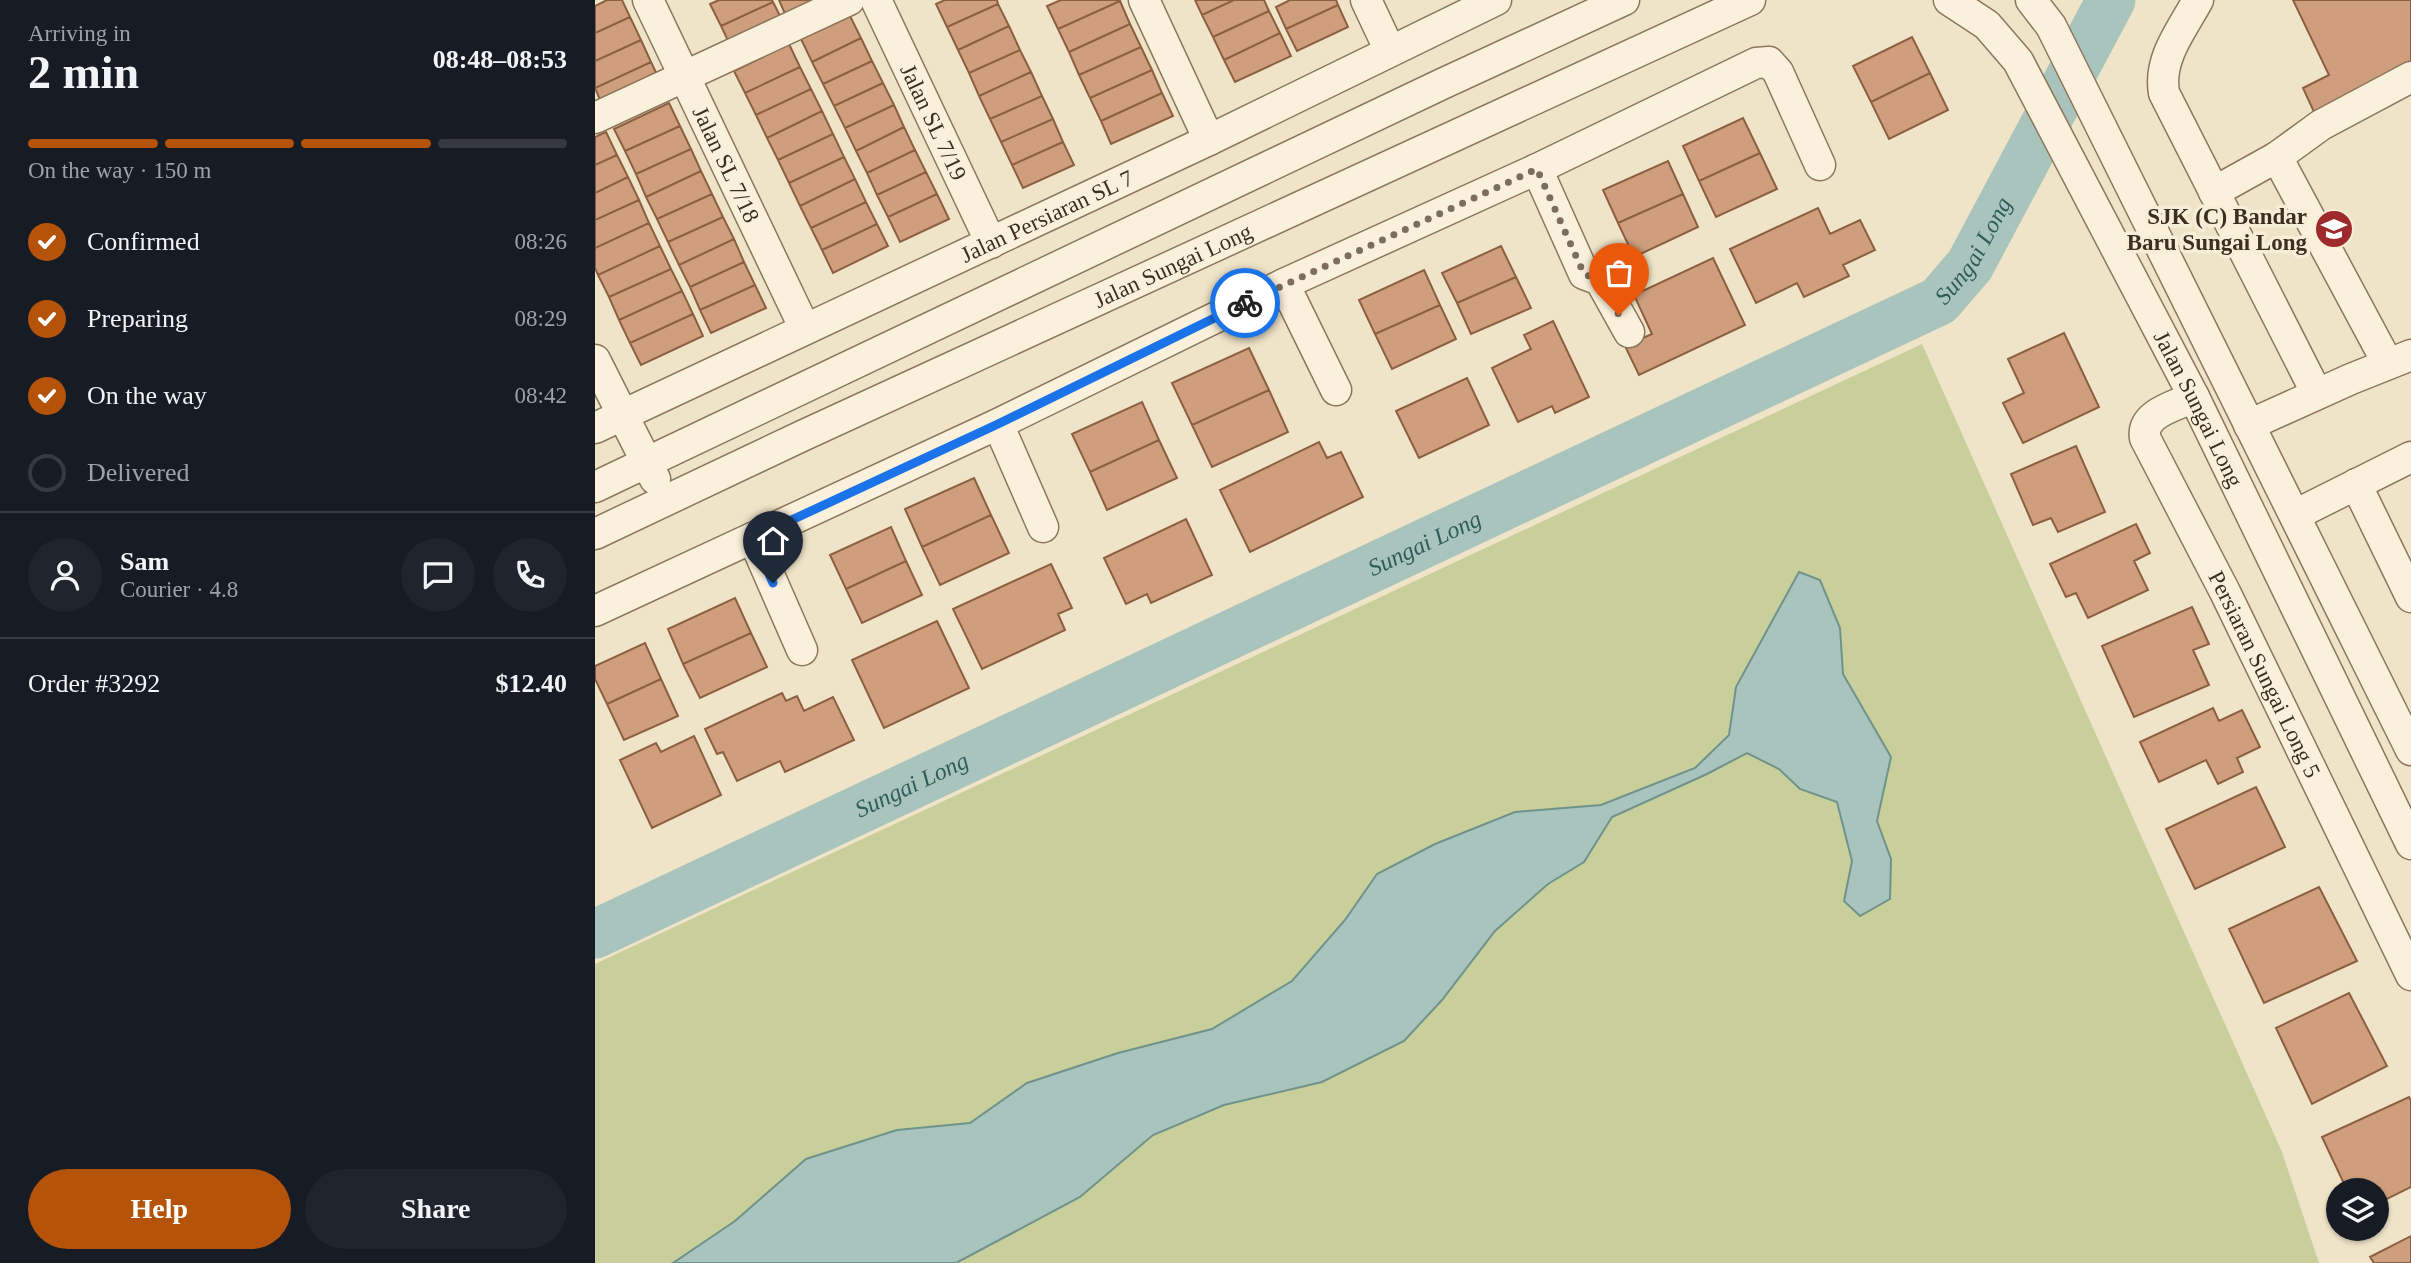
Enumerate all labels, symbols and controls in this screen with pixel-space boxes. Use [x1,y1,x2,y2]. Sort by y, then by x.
text: Arriving in [28,21,131,46]
text: 08:48–08:53 [433,45,567,74]
text: 2 min [28,47,139,98]
street label: Jalan SL 7/19 [896,60,972,184]
street label: Jalan SL 7/18 [688,102,765,226]
text: On the way · 150 m [28,158,211,183]
street label: Jalan Persiaran SL 7 [957,165,1137,267]
water label: Sungai Long [1929,193,2017,309]
place label: SJK (C) Bandar Baru Sungai Long [2127,204,2307,255]
school or university icon: SJK (C) Bandar Baru Sungai Long [2313,208,2355,250]
street label: Jalan Sungai Long [1090,218,1256,313]
icon: check [28,223,66,261]
text: Confirmed [87,227,200,256]
text: 08:26 [515,229,567,254]
pin [1589,243,1649,315]
icon: bag [1600,254,1638,292]
courier [1210,268,1280,338]
icon: bike [1226,284,1264,322]
icon: check [28,300,66,338]
text: Preparing [87,304,188,333]
text: 08:29 [515,306,567,331]
street label: Jalan Sungai Long [2149,327,2248,491]
icon: check [28,377,66,415]
text: On the way [87,381,207,410]
text: 08:42 [515,383,567,408]
text: Delivered [87,458,190,487]
water label: Sungai Long [1364,506,1485,581]
pin [743,511,803,583]
icon: home [754,522,792,560]
button: person [28,538,102,612]
button: chat [401,538,475,612]
button: phone [493,538,567,612]
text: Sam [120,547,169,576]
street label: Persiaran Sungai Long 5 [2204,567,2326,782]
text: Courier · 4.8 [120,577,238,602]
text: Order #3292 [28,669,160,698]
text: $12.40 [496,669,567,698]
water label: Sungai Long [851,747,972,823]
button: Help [28,1169,291,1249]
button: Share [305,1169,567,1249]
map controls [2326,1178,2389,1241]
button: layers [2326,1178,2389,1241]

